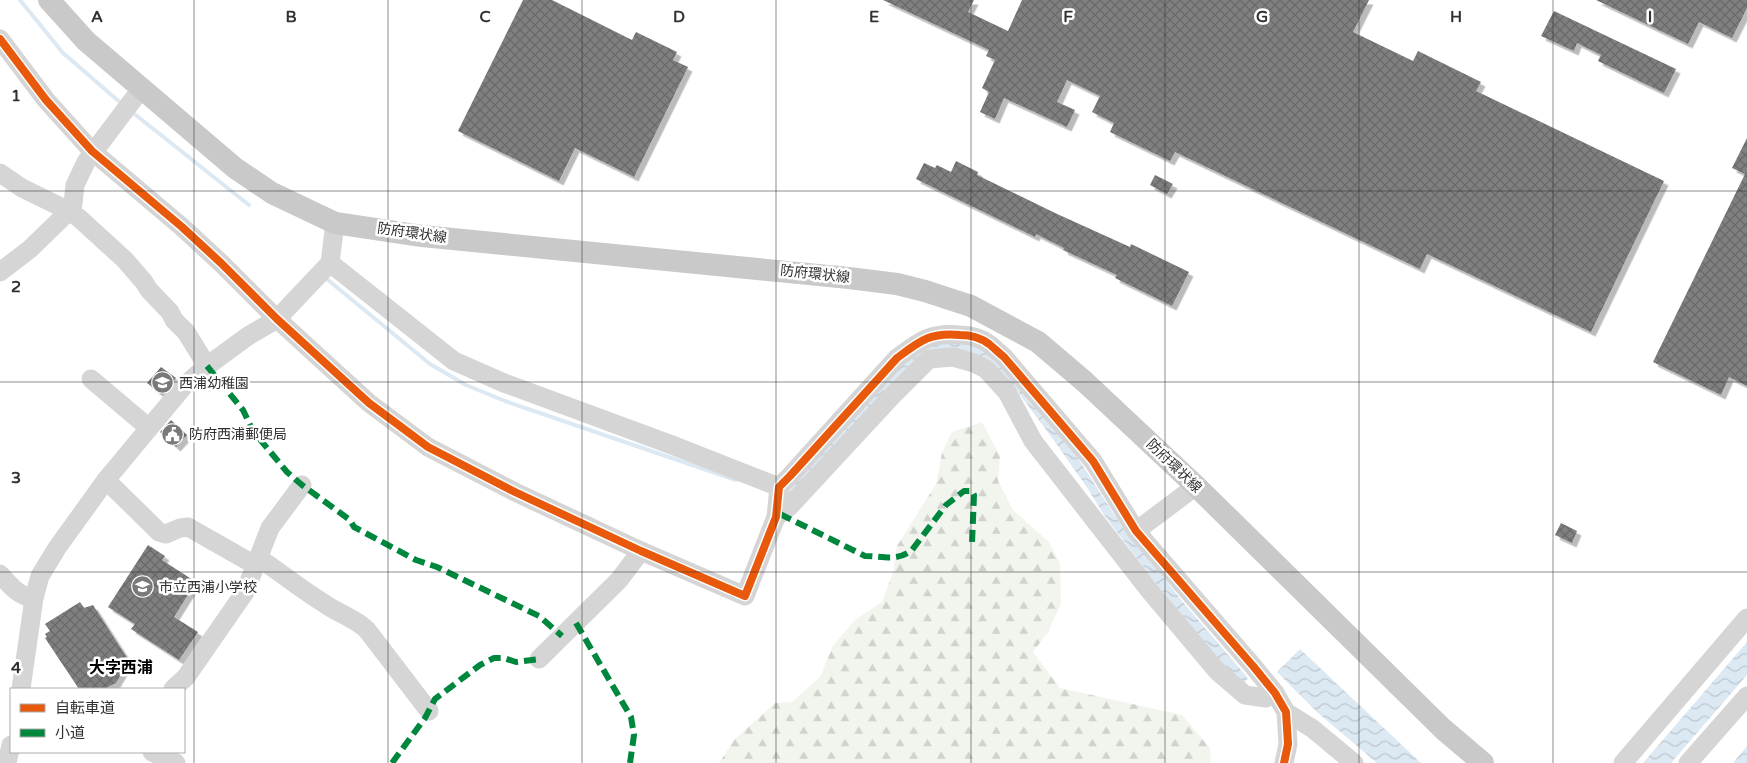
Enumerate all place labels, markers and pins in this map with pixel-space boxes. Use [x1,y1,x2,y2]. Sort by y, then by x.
school or university icon: 西浦幼稚園 [151,371,175,395]
place label: 西浦幼稚園 [179,375,249,392]
public building icon: 防府西浦郵便局 [161,422,185,446]
place label: 防府西浦郵便局 [189,426,287,443]
school or university icon: 市立西浦小学校 [131,575,155,599]
place label: 市立西浦小学校 [159,579,257,596]

